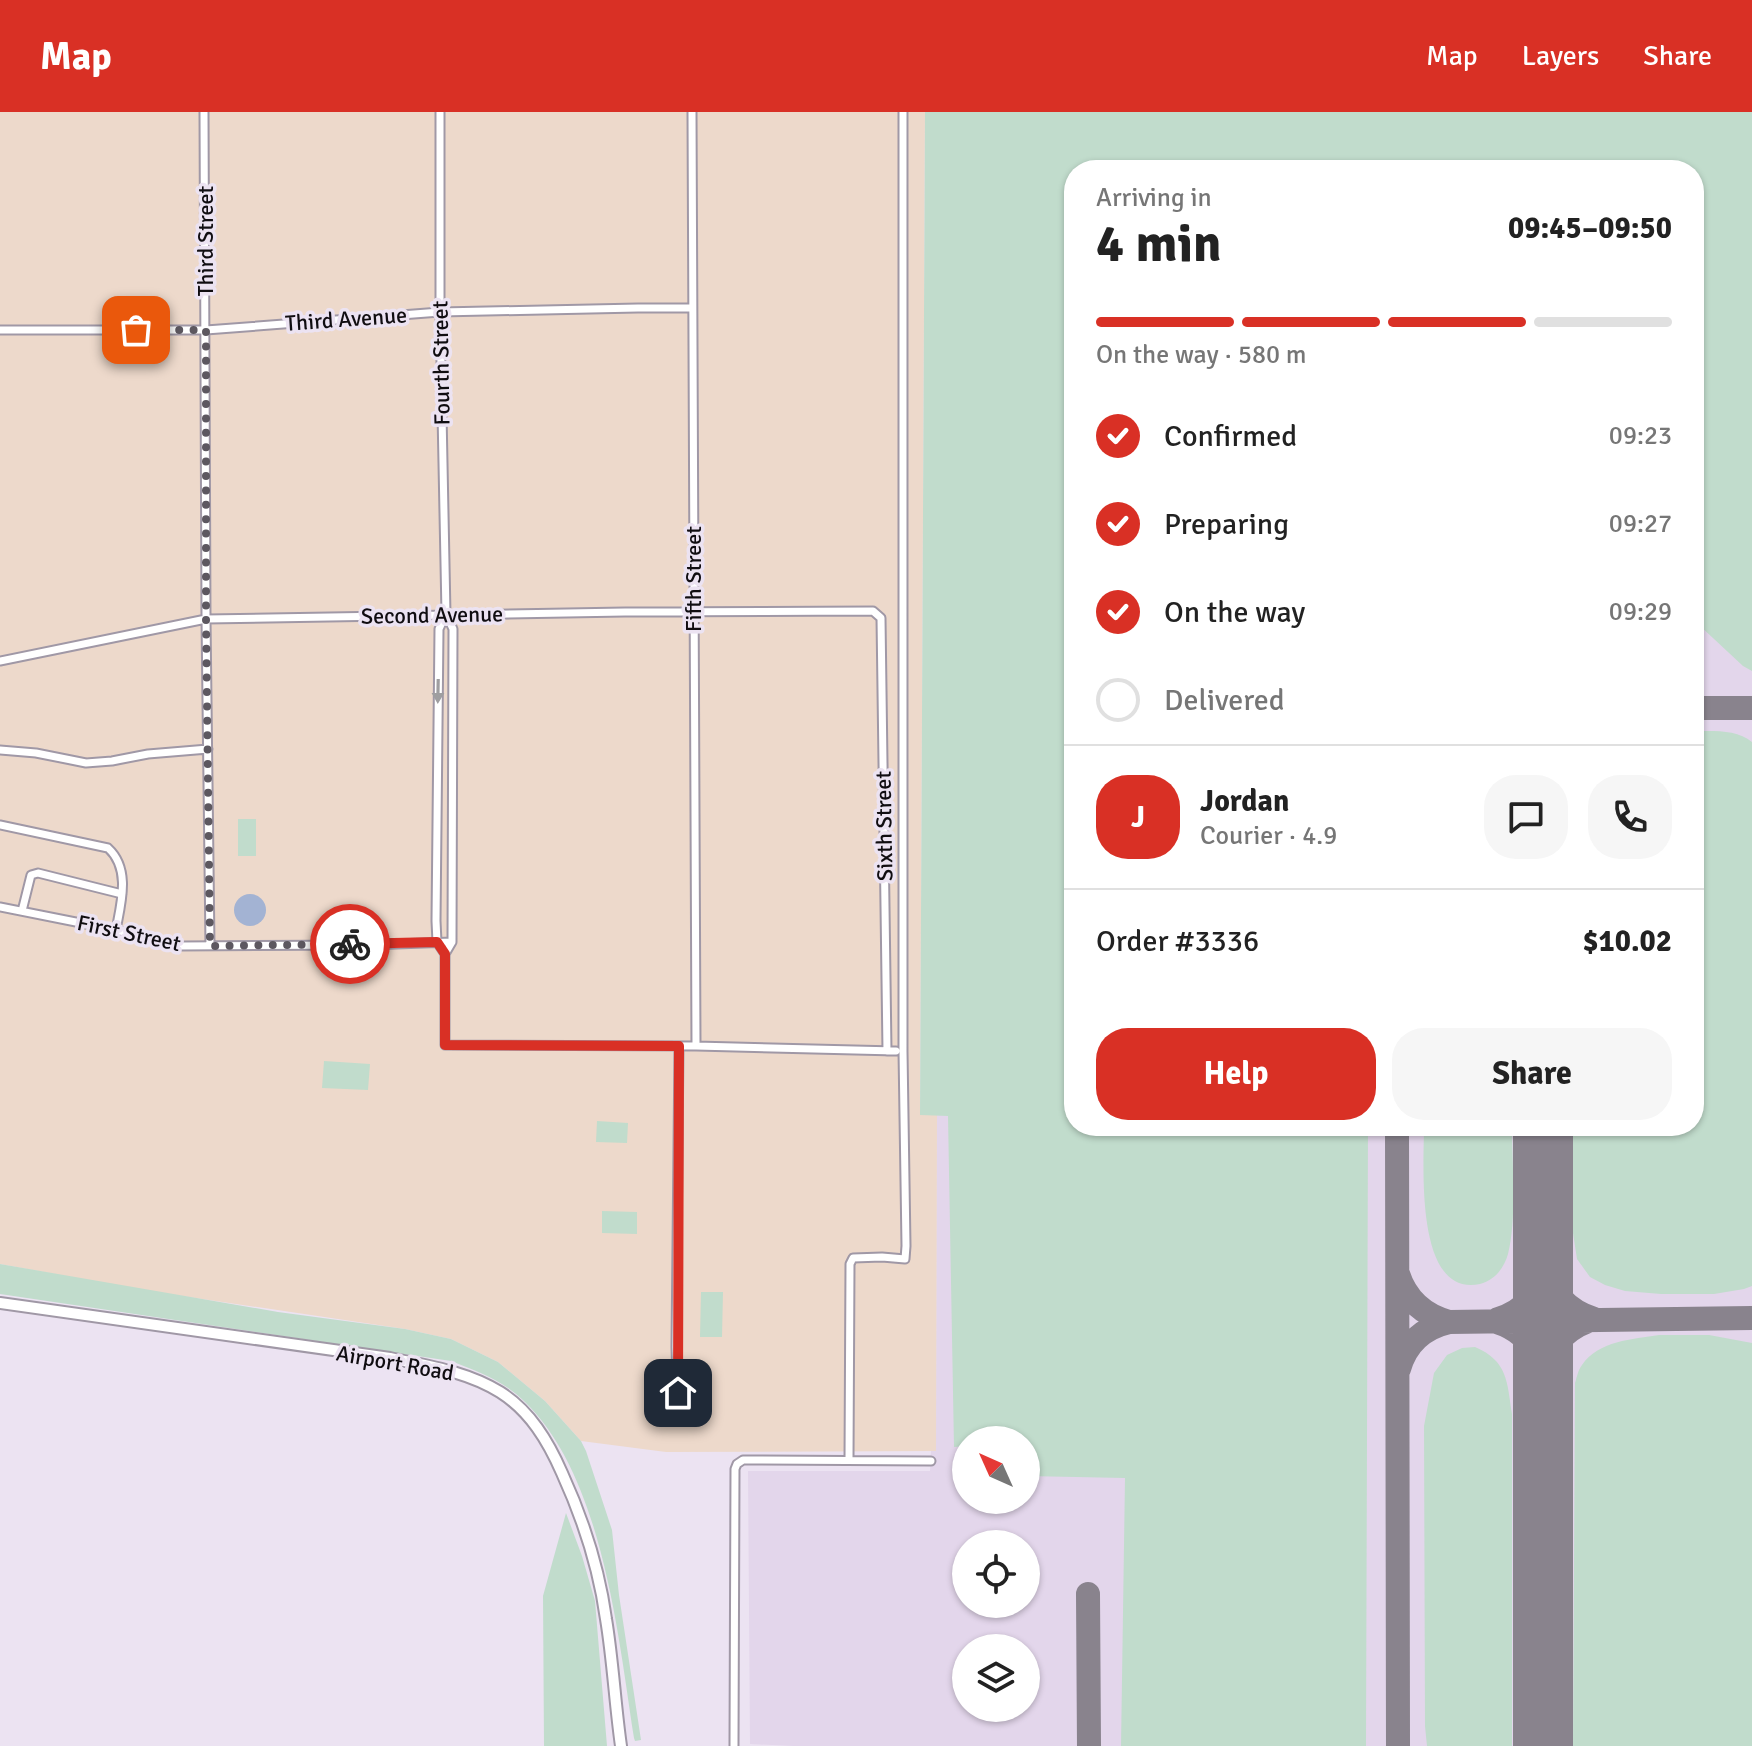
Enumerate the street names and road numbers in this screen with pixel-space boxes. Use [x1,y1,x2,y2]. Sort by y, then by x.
street label: Third Street [192,185,219,296]
street label: Fourth Street [426,300,456,426]
street label: Third Avenue [284,301,408,337]
street label: Fifth Street [680,526,707,632]
street label: Second Avenue [361,600,503,630]
street label: Sixth Street [870,770,898,881]
street label: First Street [75,909,183,957]
street label: Airport Road [334,1339,456,1387]

